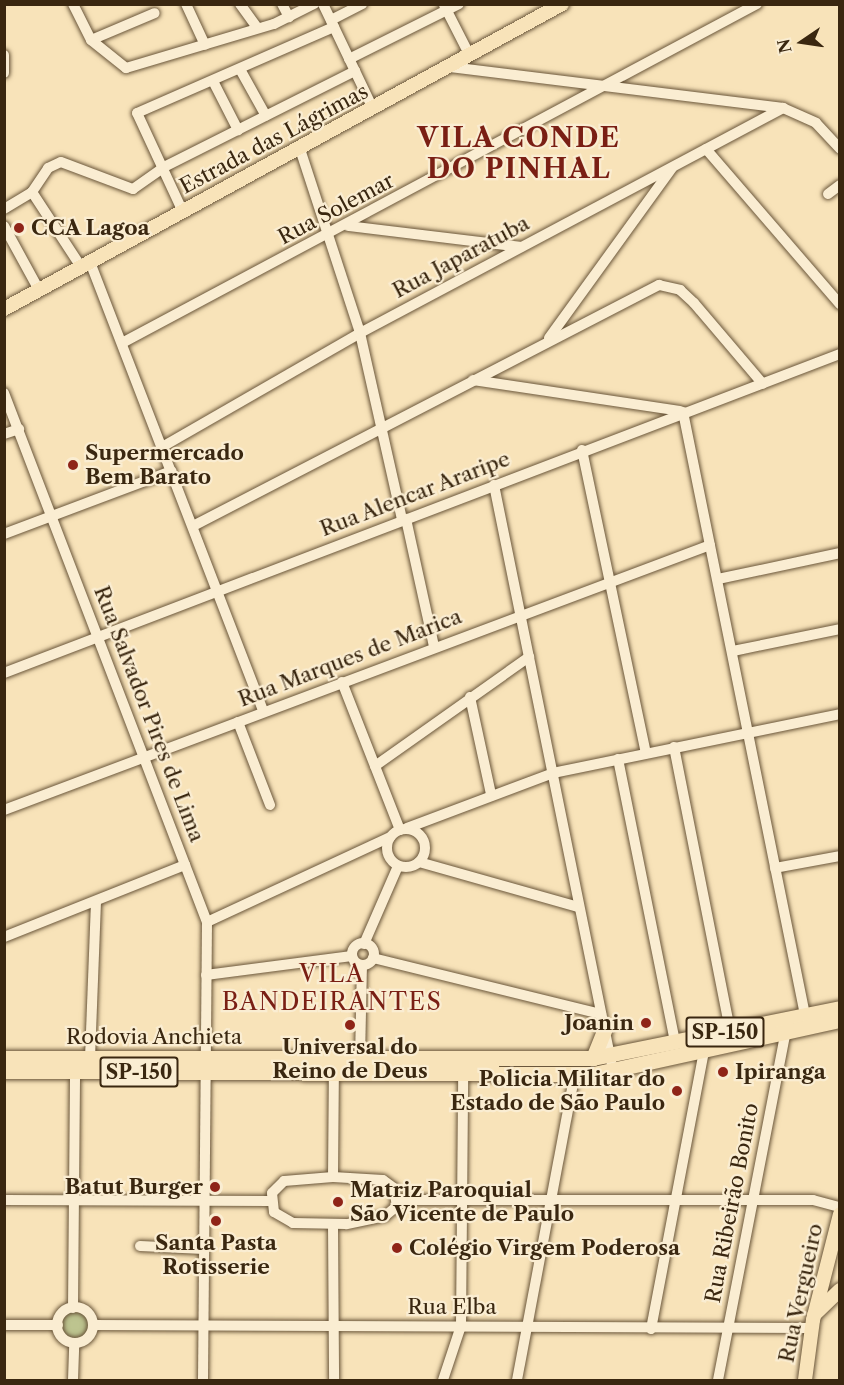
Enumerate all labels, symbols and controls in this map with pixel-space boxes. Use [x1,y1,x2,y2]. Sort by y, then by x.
north arrow [772,12,832,72]
text: N [773,37,796,55]
street label: Estrada das Lágrimas [175,79,373,199]
district label: VILA CONDE DO PINHAL [417,121,621,184]
street label: Rua Solemar [274,168,398,250]
street label: Rua Japaratuba [388,210,534,304]
place label: CCA Lagoa [31,215,150,241]
marker: CCA Lagoa [12,221,26,235]
place label: Supermercado Bem Barato [85,440,244,490]
street label: Rua Alencar Araripe [315,446,515,542]
marker: Supermercado Bem Barato [66,458,80,472]
street label: Rua Salvador Pires de Lima [88,582,210,846]
street label: Rua Marques de Marica [235,604,465,712]
district label: VILA BANDEIRANTES [222,960,442,1016]
place label: Joanin [564,1010,634,1036]
road number: SP-150 [684,1015,766,1049]
marker: Joanin [639,1016,653,1030]
marker: Universal do Reino de Deus [343,1018,357,1032]
street label: Rodovia Anchieta [65,1024,243,1050]
place label: Universal do Reino de Deus [272,1034,428,1084]
road number: SP-150 [98,1055,180,1089]
place label: Ipiranga [735,1059,826,1085]
marker: Ipiranga [716,1065,730,1079]
place label: Policia Militar do Estado de São Paulo [450,1066,665,1116]
marker: Policia Militar do Estado de São Paulo [670,1084,684,1098]
street label: Rua Ribeirão Bonito [700,1101,764,1305]
place label: Batut Burger [65,1174,203,1200]
place label: Matriz Paroquial São Vicente de Paulo [350,1177,575,1227]
marker: Batut Burger [208,1180,222,1194]
marker: Matriz Paroquial São Vicente de Paulo [331,1195,345,1209]
marker: Santa Pasta Rotisserie [209,1214,223,1228]
street label: Rua Vergueiro [774,1221,828,1365]
place label: Santa Pasta Rotisserie [155,1230,277,1280]
place label: Colégio Virgem Poderosa [409,1235,681,1261]
marker: Colégio Virgem Poderosa [390,1241,404,1255]
street label: Rua Elba [407,1294,497,1320]

